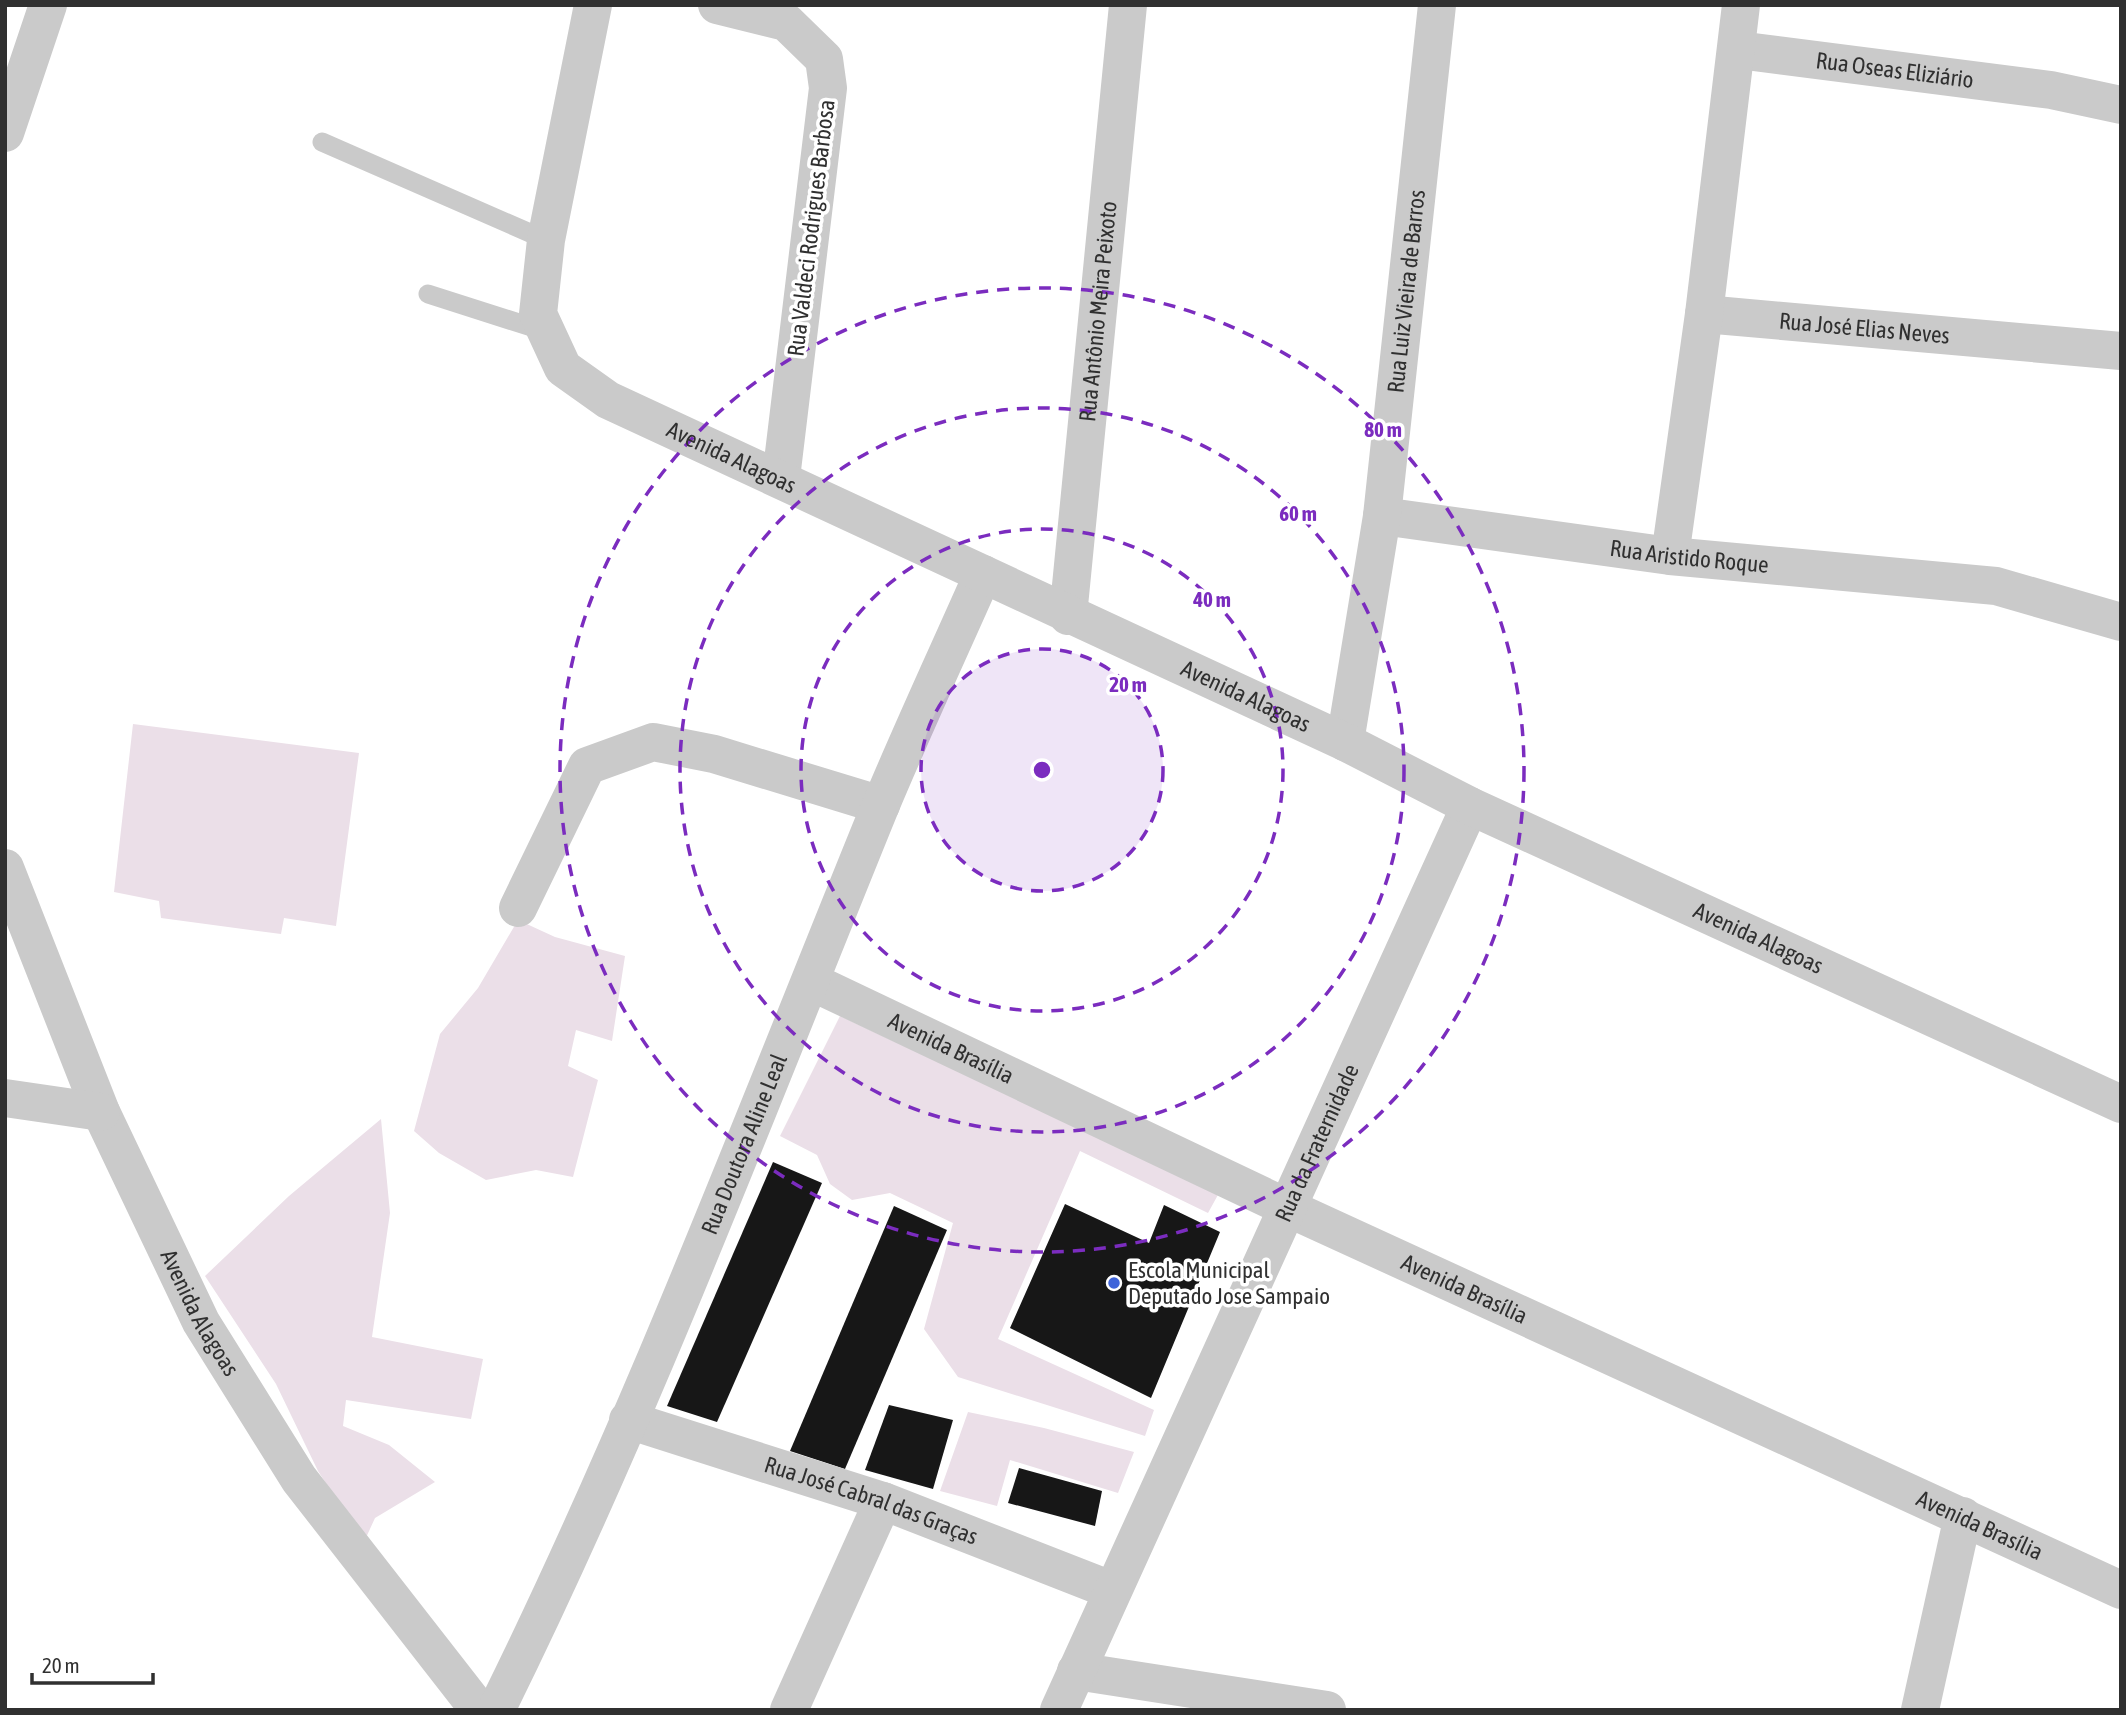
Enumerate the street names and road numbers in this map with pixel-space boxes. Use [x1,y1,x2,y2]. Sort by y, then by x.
street label: Rua Oseas Eliziário [1814,47,1975,93]
street label: Rua Valdeci Rodrigues Barbosa [782,98,840,358]
street label: Rua Luiz Vieira de Barros [1382,188,1430,394]
street label: Rua Antônio Meira Peixoto [1074,200,1122,423]
street label: Rua José Elias Neves [1778,308,1951,349]
street label: Avenida Alagoas [663,416,800,498]
street label: Rua Aristido Roque [1608,535,1770,578]
street label: Avenida Alagoas [1177,655,1315,737]
street label: Avenida Alagoas [1690,897,1827,979]
street label: Avenida Brasília [884,1007,1018,1089]
street label: Rua Doutora Aline Leal [696,1050,792,1238]
street label: Rua da Fraternidade [1270,1060,1364,1226]
street label: Avenida Alagoas [156,1246,244,1381]
street label: Avenida Brasília [1397,1249,1531,1329]
street label: Rua José Cabral das Graças [761,1451,981,1550]
street label: Avenida Brasília [1913,1485,2047,1565]

